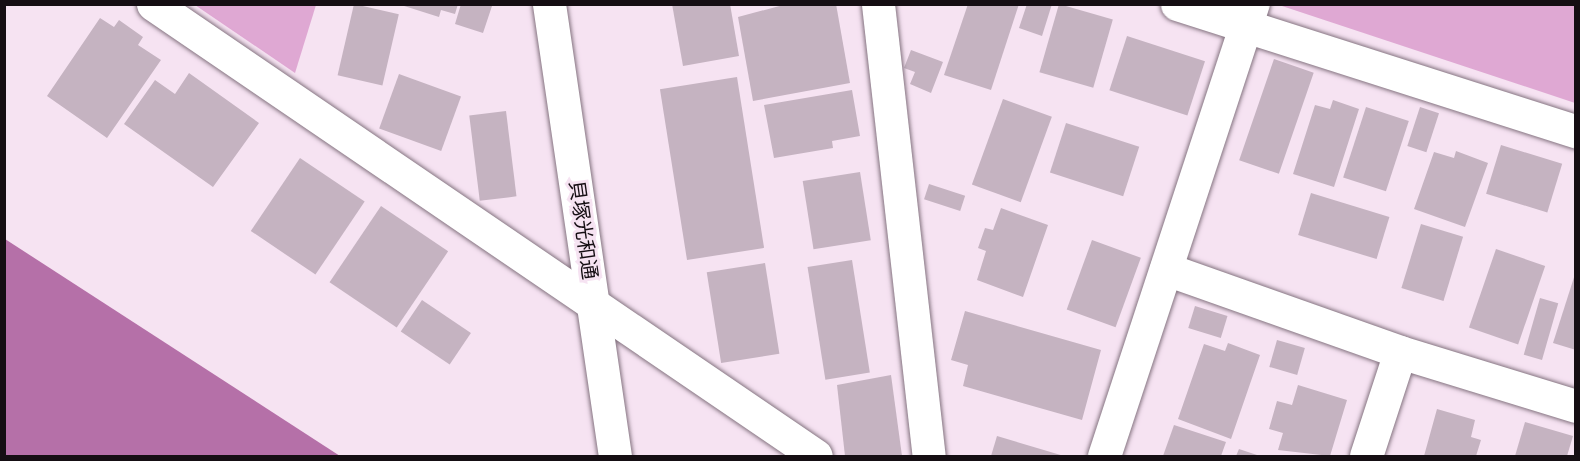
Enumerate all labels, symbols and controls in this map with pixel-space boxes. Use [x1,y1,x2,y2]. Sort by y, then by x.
street label: 貝塚光和通 [564,179,602,281]

